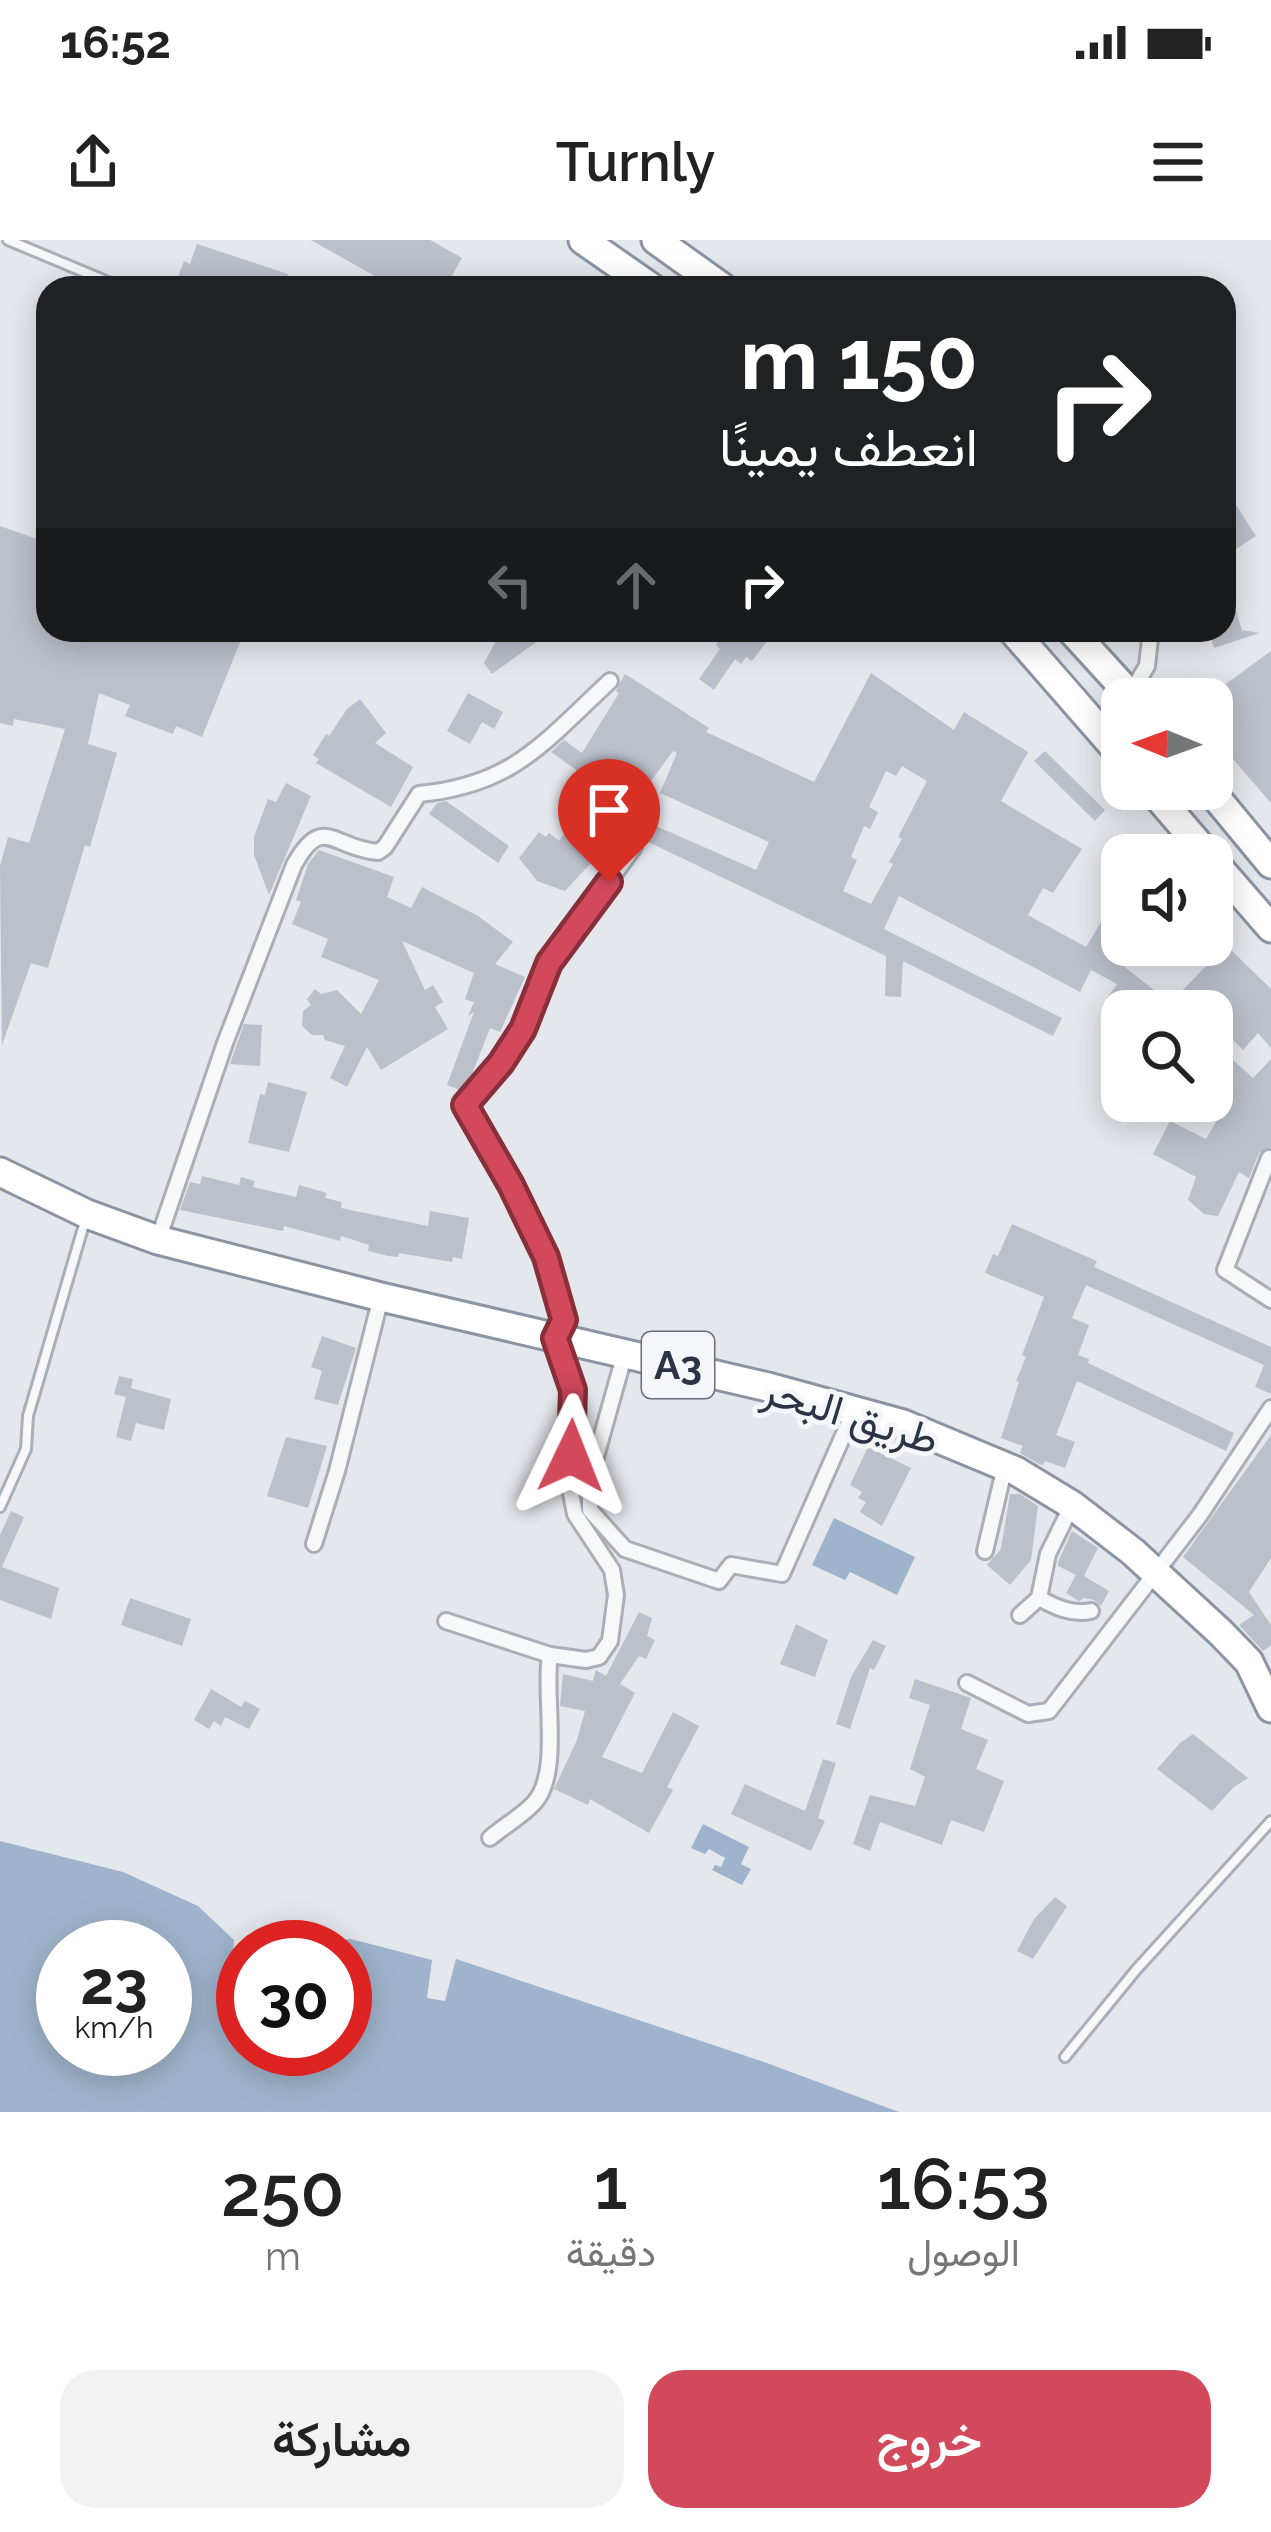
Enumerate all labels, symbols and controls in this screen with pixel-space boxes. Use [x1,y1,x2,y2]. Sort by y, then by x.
text: 16:52 [60,16,171,69]
icon: share [60,129,126,195]
icon: menu [1145,129,1211,195]
text: Turnly [556,130,715,194]
text: 150 m [740,310,978,409]
icon: right [1020,324,1176,480]
text: انعطف يمينًا [719,415,978,479]
icon: left [477,552,543,618]
icon: ahead [603,552,669,618]
icon: right [729,552,795,618]
north arrow [1101,678,1233,810]
map controls [1101,678,1233,1122]
pin [558,759,660,882]
icon: arrive [576,777,642,843]
button: sound [1101,834,1233,966]
button: search [1101,990,1233,1122]
road number: A3 [642,1332,714,1398]
street label: طريق البحر [756,1364,945,1466]
position arrow [508,1393,634,1519]
speed limit sign: 30 [216,1920,372,2076]
text: 23 [80,1948,148,2018]
text: km/h [74,2010,154,2045]
text: 1 [594,2141,628,2226]
text: 16:53 [877,2141,1050,2226]
text: 250 [221,2148,345,2233]
text: دقيقة [566,2229,656,2275]
text: الوصول [907,2229,1020,2275]
text: m [265,2233,301,2279]
button: مشاركة [60,2370,624,2508]
button: خروج [648,2370,1211,2508]

